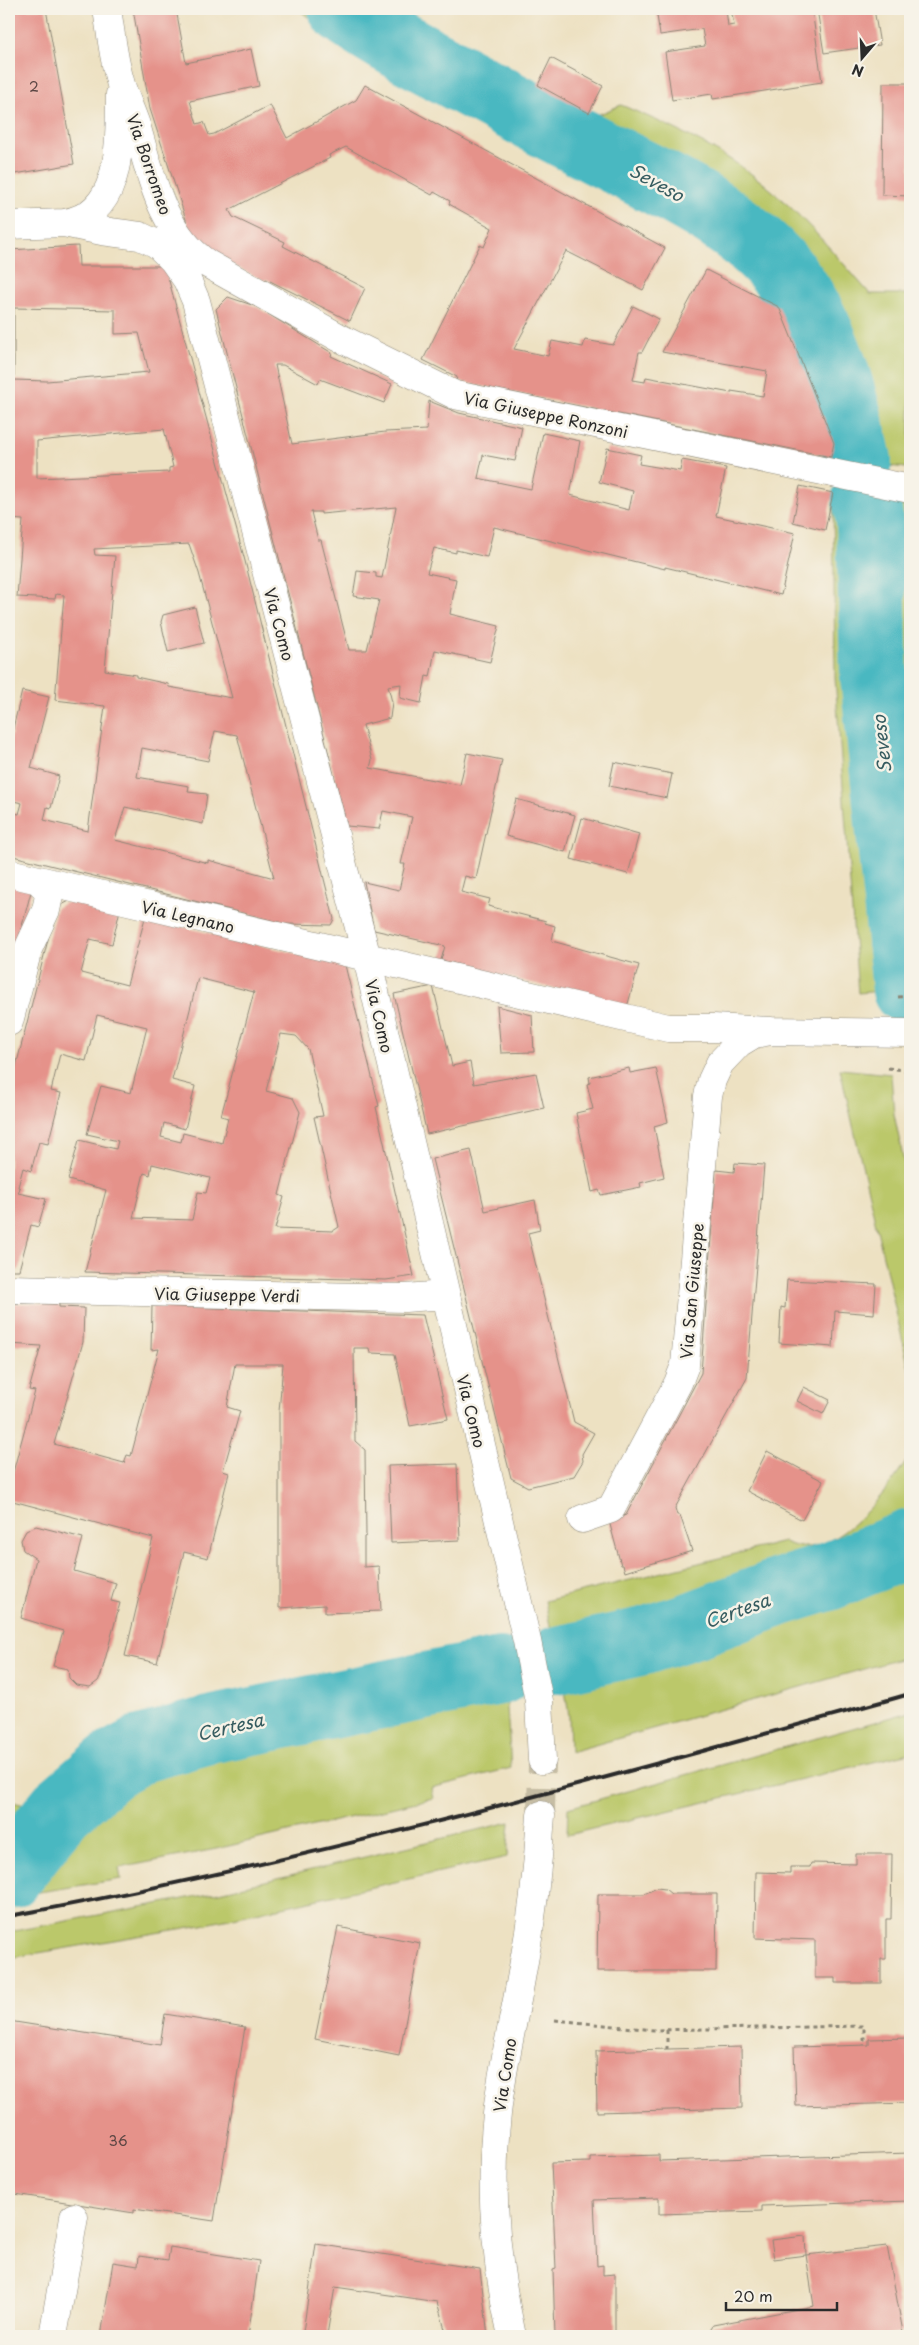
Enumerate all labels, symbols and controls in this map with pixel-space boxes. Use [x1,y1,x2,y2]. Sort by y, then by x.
north arrow [836,32,886,82]
text: N [849,59,866,82]
house number: 2 [29,76,39,97]
street label: Via Borromeo [122,110,179,218]
water label: Seveso [625,156,690,208]
street label: Via Giuseppe Ronzoni [462,385,630,443]
street label: Via Como [259,585,301,663]
water label: Seveso [864,713,897,774]
street label: Via Legnano [139,894,237,938]
street label: Via Como [360,977,400,1055]
street label: Via San Giuseppe [673,1222,709,1360]
street label: Via Giuseppe Verdi [154,1281,300,1307]
street label: Via Como [451,1372,493,1450]
water label: Certesa [701,1585,774,1634]
water label: Certesa [194,1705,267,1747]
street label: Via Como [486,2036,522,2114]
house number: 36 [108,2130,128,2151]
scale bar [726,2280,838,2312]
text: 20 m [734,2284,773,2307]

